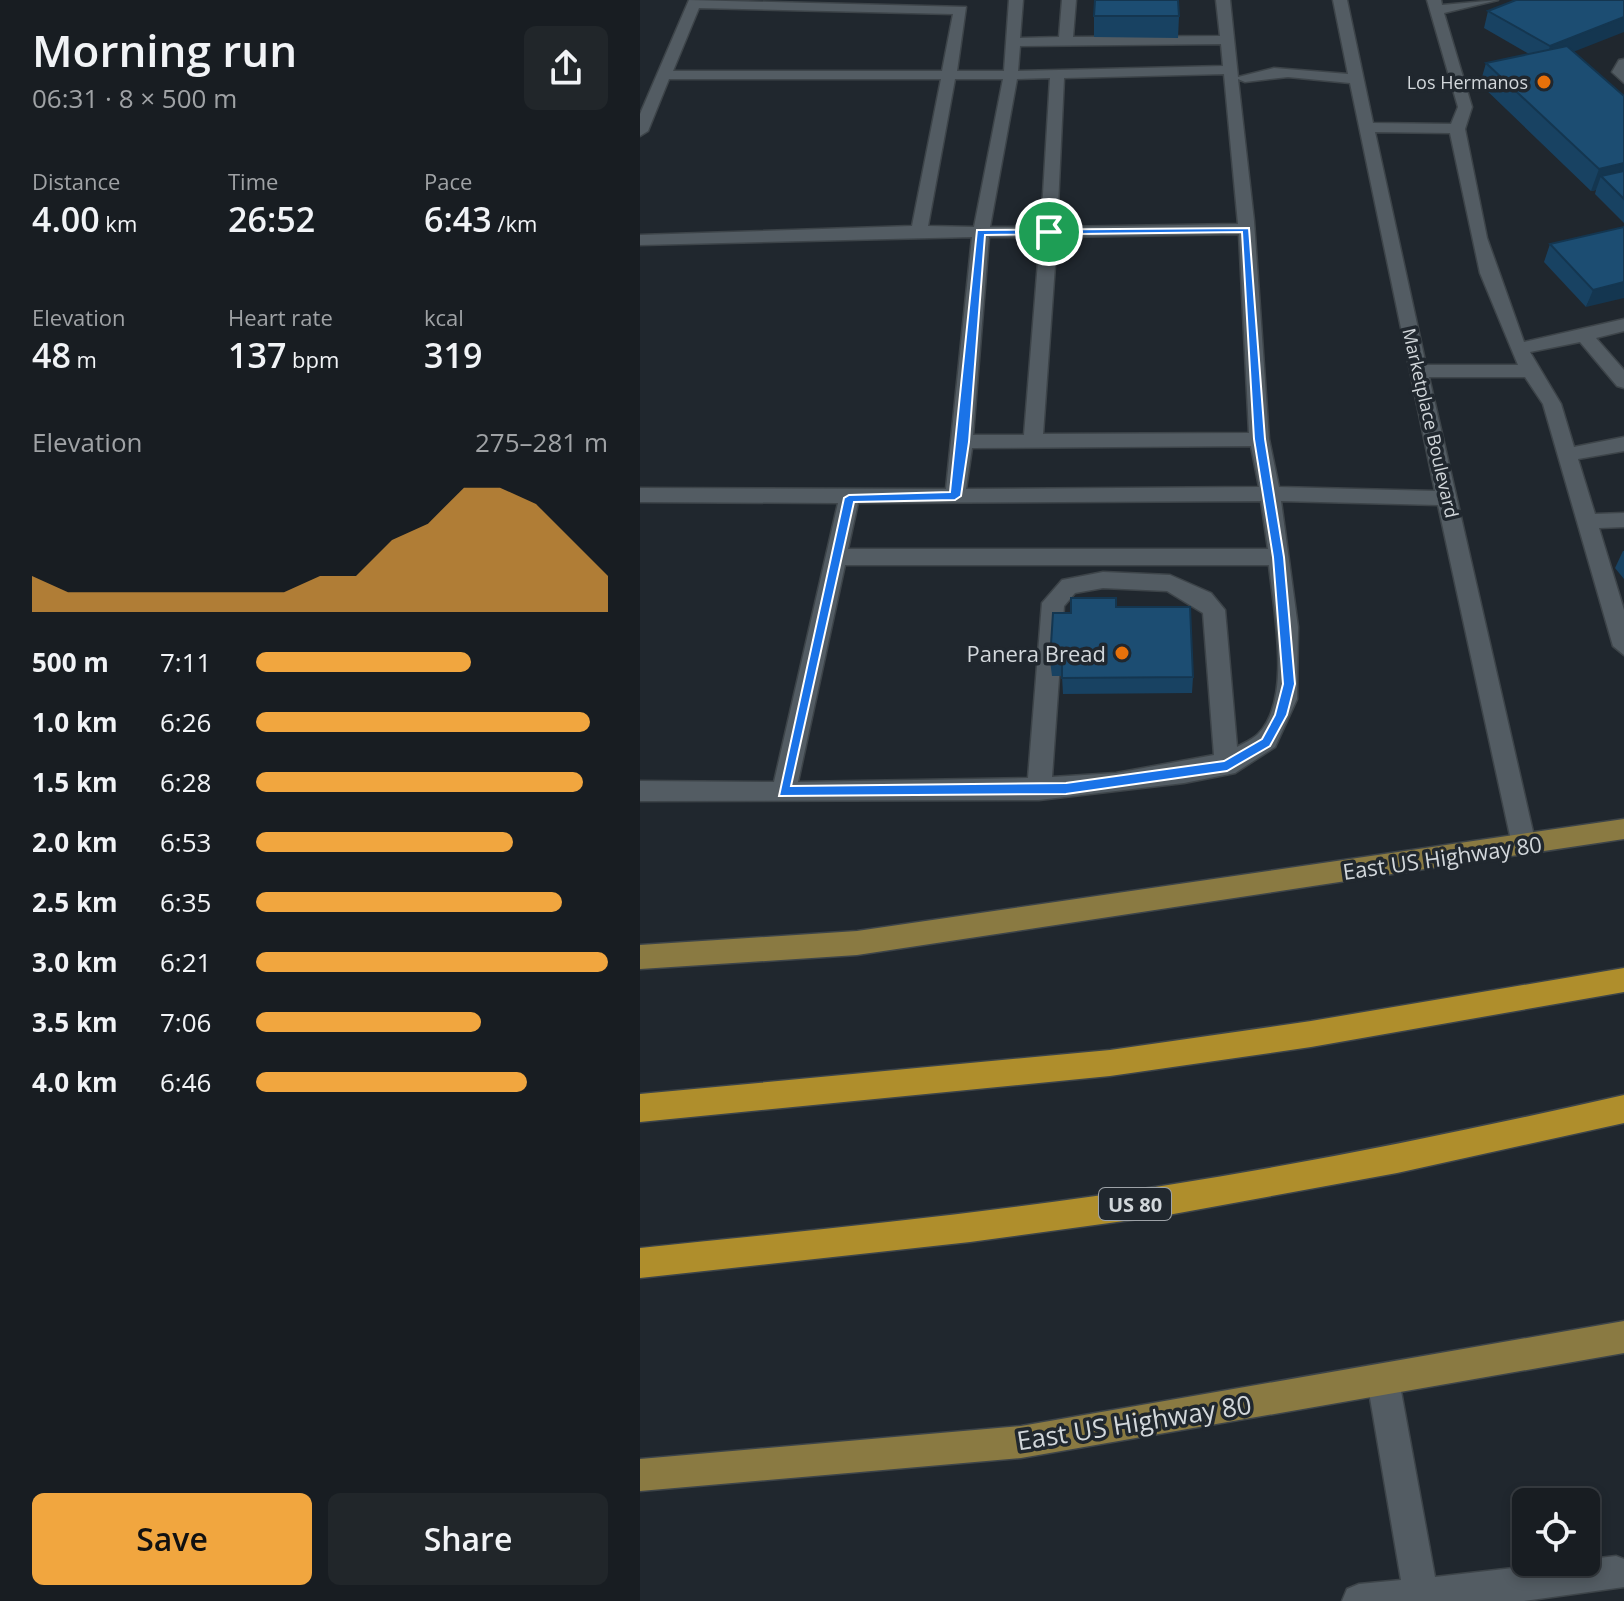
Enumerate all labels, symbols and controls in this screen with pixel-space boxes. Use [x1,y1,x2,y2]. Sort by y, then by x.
text: Morning run [32,20,297,80]
button: share [524,26,608,110]
place label: Los Hermanos [1407,70,1528,94]
marker: Los Hermanos [1535,73,1553,91]
text: 06:31 · 8 × 500 m [32,80,237,116]
text: Distance [32,166,120,196]
text: Time [228,166,278,196]
text: Pace [424,166,472,196]
text: 4.00 [32,196,100,242]
text: 26:52 [228,196,315,242]
text: 6:43 [424,196,492,242]
pin [1015,198,1083,266]
text: km [100,208,137,238]
text: /km [492,208,537,238]
icon: arrive [1027,210,1071,254]
text: Elevation [32,302,125,332]
text: Heart rate [228,302,333,332]
text: kcal [424,302,464,332]
street label: Marketplace Boulevard [1397,326,1465,520]
text: 48 [32,332,71,378]
text: 137 [228,332,286,378]
text: 319 [424,332,482,378]
text: m [71,344,97,374]
text: bpm [286,344,339,374]
text: Elevation [32,424,142,460]
text: 275–281 m [475,424,608,460]
place label: Panera Bread [967,638,1106,668]
text: 500 m [32,644,109,680]
text: 7:11 [160,644,211,680]
marker: Panera Bread [1113,644,1131,662]
text: 1.0 km [32,704,118,740]
text: 6:26 [160,704,211,740]
text: 1.5 km [32,764,118,800]
text: 6:28 [160,764,211,800]
text: 2.0 km [32,824,118,860]
text: 6:53 [160,824,211,860]
street label: East US Highway 80 [1341,828,1543,886]
text: 2.5 km [32,884,118,920]
text: 6:35 [160,884,211,920]
text: 3.0 km [32,944,118,980]
text: 6:21 [160,944,211,980]
text: 3.5 km [32,1004,118,1040]
text: 7:06 [160,1004,211,1040]
text: 4.0 km [32,1064,118,1100]
text: 6:46 [160,1064,211,1100]
road number: US 80 [1099,1188,1171,1220]
street label: East US Highway 80 [1014,1386,1254,1458]
map controls [1512,1488,1600,1576]
button: locate [1512,1488,1600,1576]
button: Save [32,1493,312,1585]
button: Share [328,1493,608,1585]

